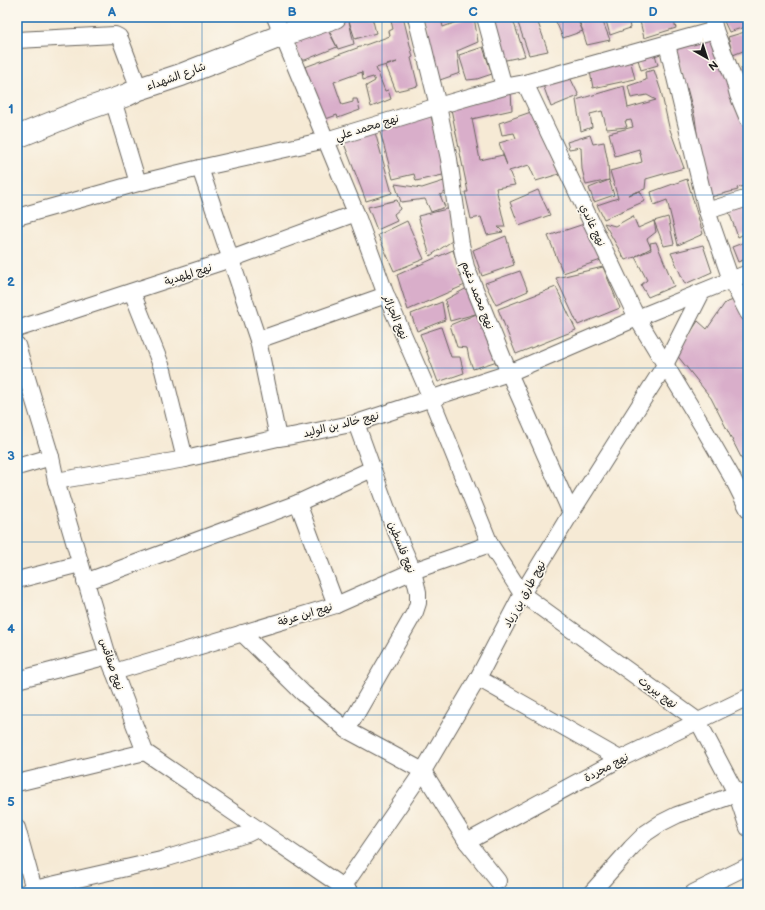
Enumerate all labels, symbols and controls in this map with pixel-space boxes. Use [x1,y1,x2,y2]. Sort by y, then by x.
text: A [107,4,116,20]
text: B [287,4,297,20]
text: C [468,4,478,20]
text: D [648,4,658,20]
north arrow [687,38,727,78]
text: N [706,58,720,73]
street label: شارع الشهداء [145,60,208,95]
text: 1 [8,101,14,117]
street label: نهج محمد علي [334,112,402,147]
street label: نهج غاندي [575,202,608,249]
street label: نهج محمد دغيم [457,259,496,332]
street label: نهج المهدية [163,261,214,289]
text: 2 [7,274,15,290]
street label: نهج الجزائر [379,292,411,342]
street label: نهج خالد بن الوليد [302,409,381,441]
text: 3 [7,448,15,464]
street label: نهج فلسطين [384,519,418,575]
street label: نهج طارق بن زياد [501,558,549,631]
street label: نهج ابن عرفة [276,600,334,630]
text: 4 [7,621,15,637]
street label: نهج صفاقس [96,637,126,692]
street label: نهج بيروت [635,674,680,712]
street label: نهج مجردة [582,750,631,785]
text: 5 [7,794,15,810]

